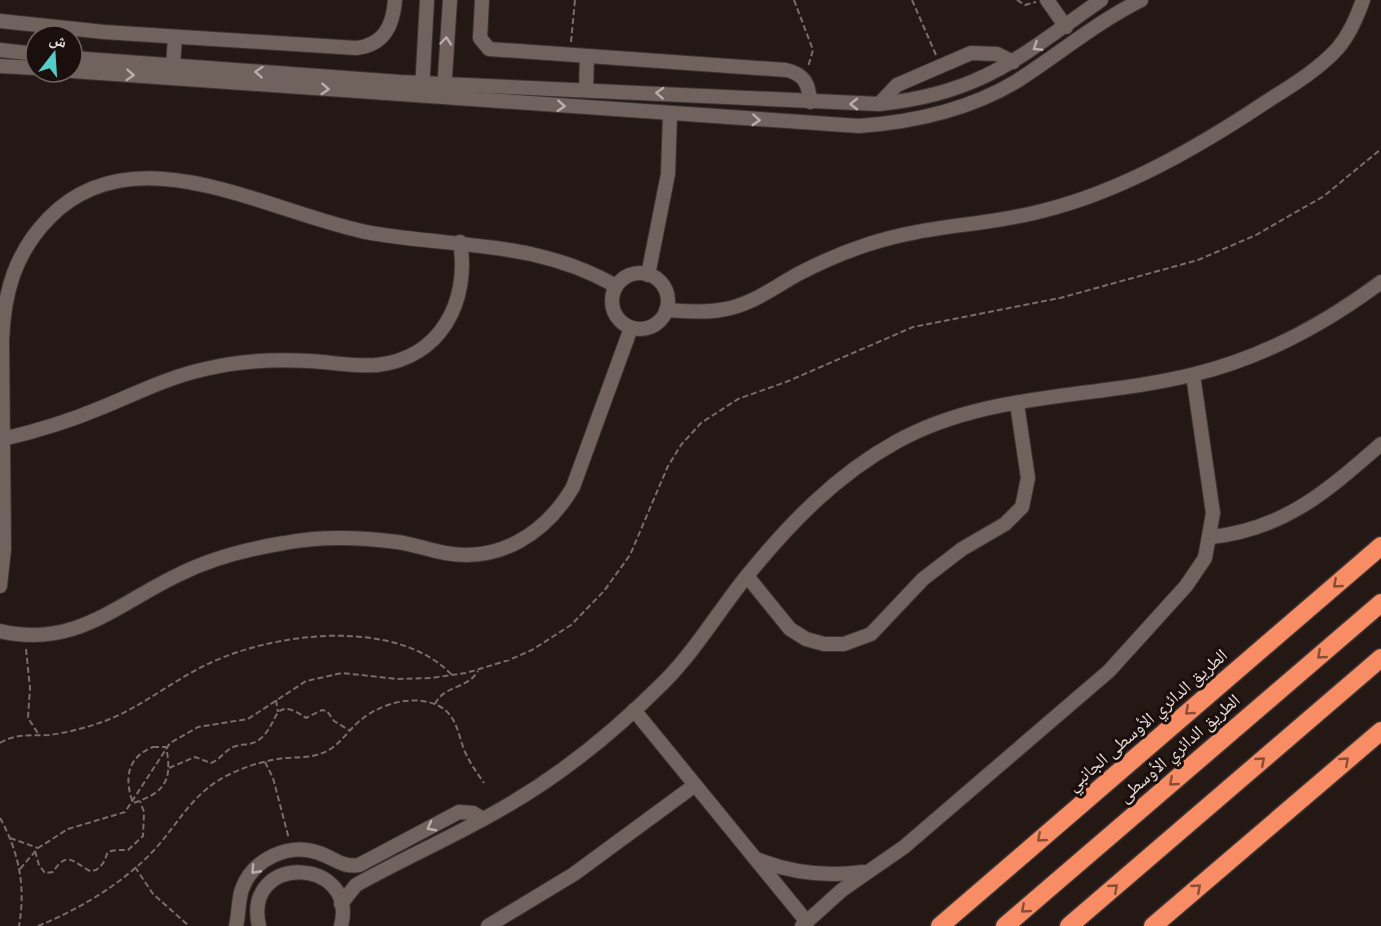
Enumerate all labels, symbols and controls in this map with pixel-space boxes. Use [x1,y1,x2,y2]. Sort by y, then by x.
north arrow [24,24,84,84]
text: ش [47,29,69,52]
one-way arrow [439,37,452,46]
one-way arrow [1033,40,1044,51]
one-way arrow [255,66,264,79]
one-way arrow [126,68,135,81]
one-way arrow [320,82,329,95]
one-way arrow [655,87,664,100]
one-way arrow [850,98,859,110]
one-way arrow [557,99,566,112]
one-way arrow [751,114,760,127]
one-way arrow [1333,577,1344,588]
street label: الطريق الدائري الأوسطى الجانبي [1062,644,1232,796]
one-way arrow [1317,647,1328,658]
street label: الطريق الدائري الأوسطى [1114,689,1244,807]
one-way arrow [1185,704,1196,715]
one-way arrow [1254,757,1265,768]
one-way arrow [1338,757,1349,768]
one-way arrow [1169,774,1180,785]
one-way arrow [426,820,437,831]
one-way arrow [1037,831,1048,842]
one-way arrow [251,864,262,874]
one-way arrow [1107,884,1117,895]
one-way arrow [1190,884,1201,895]
one-way arrow [1021,901,1032,912]

